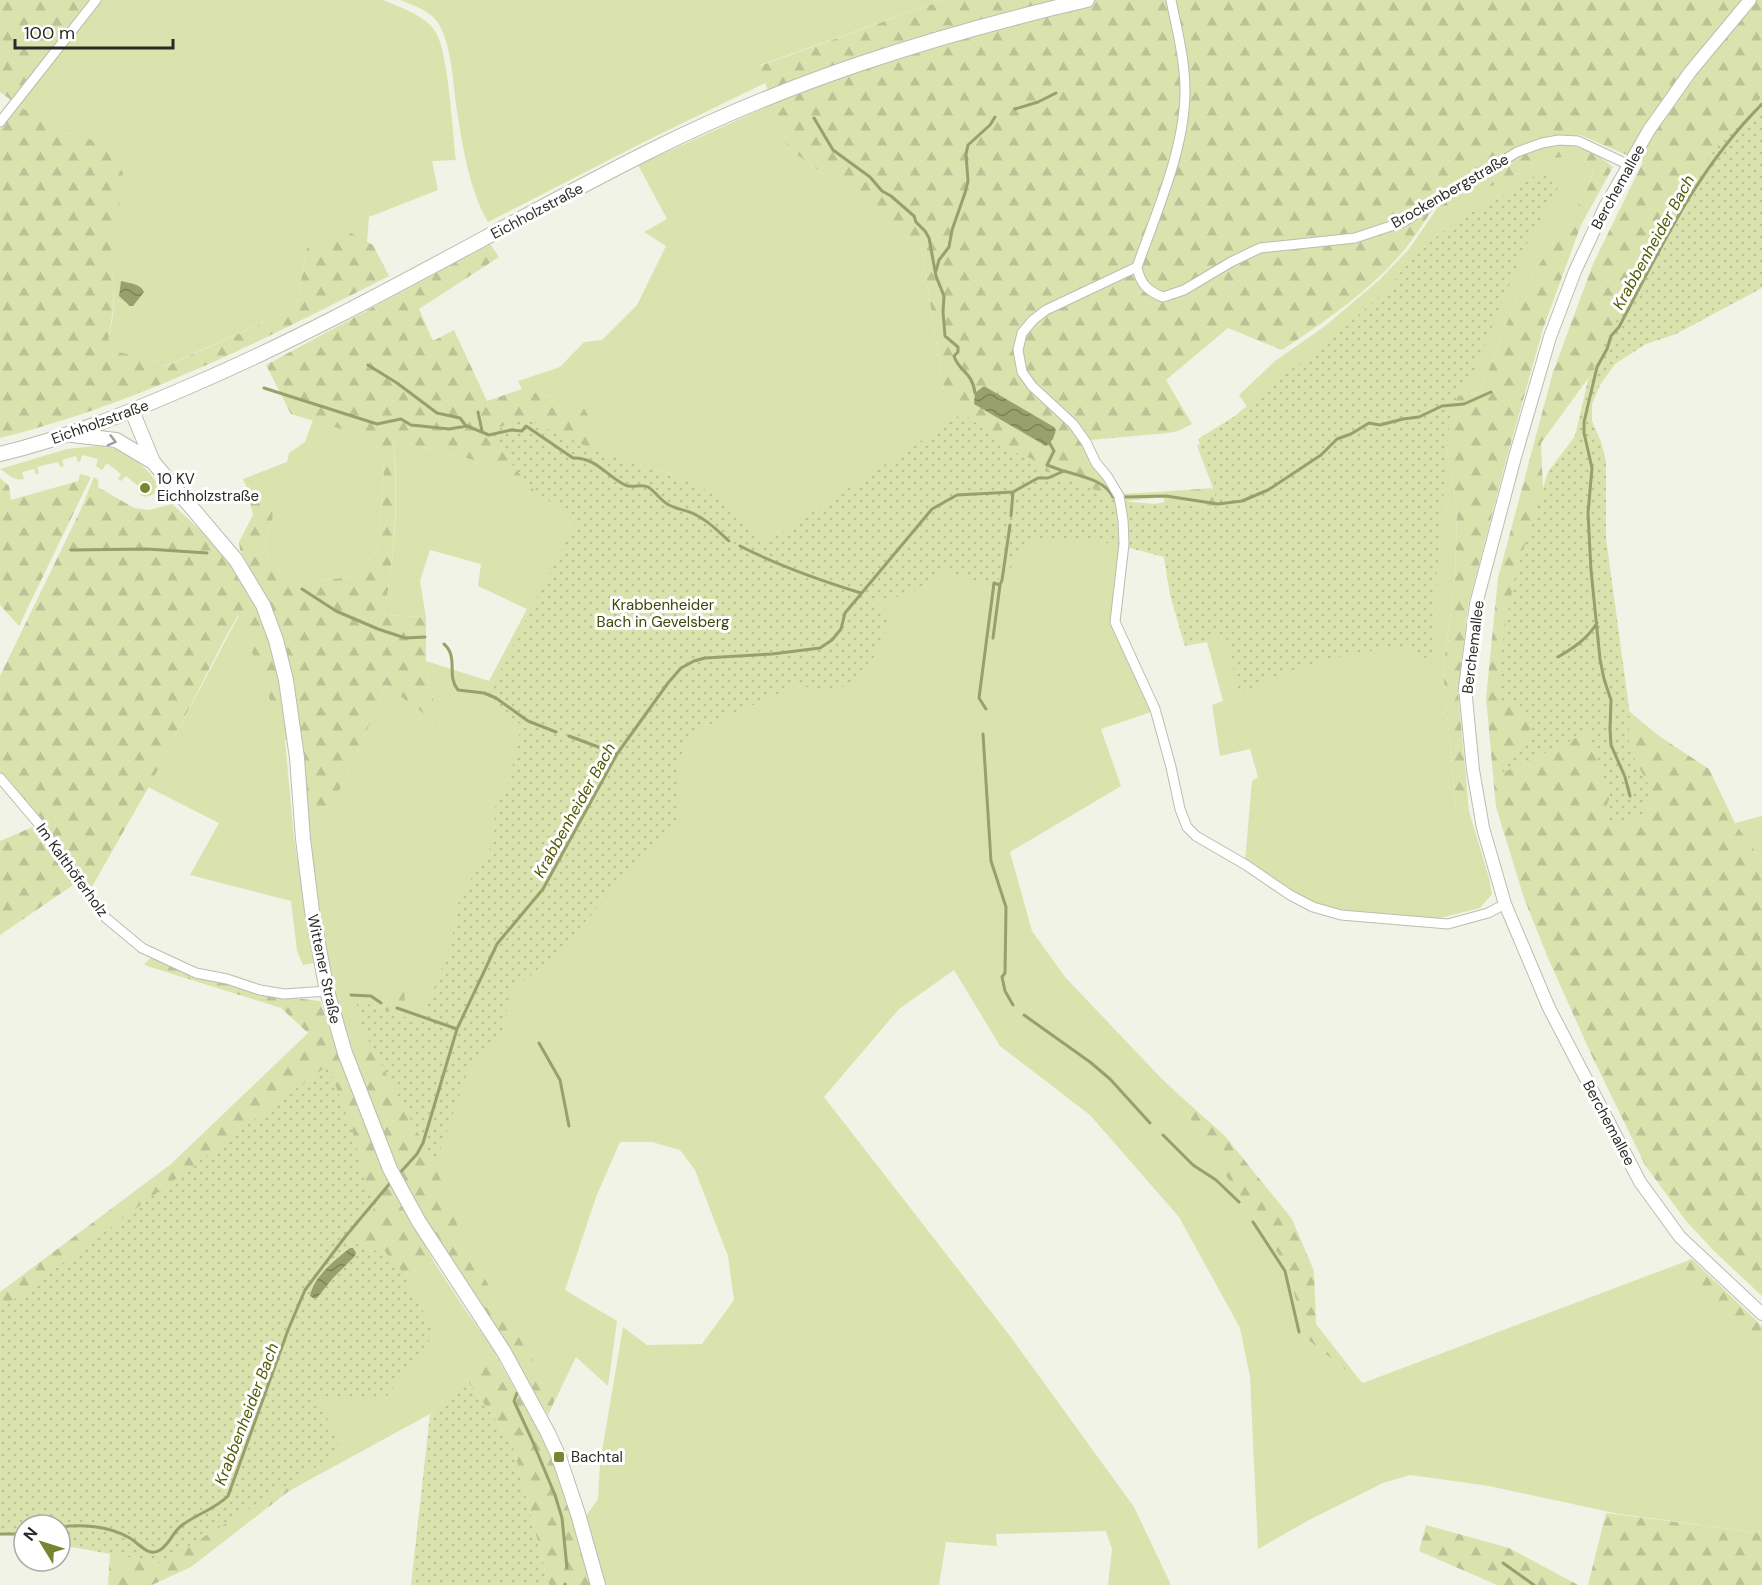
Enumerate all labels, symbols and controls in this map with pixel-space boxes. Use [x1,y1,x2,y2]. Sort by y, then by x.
scale bar [15,12,172,50]
text: 100 m [24,21,75,45]
street label: Berchemallee [1587,141,1649,233]
street label: Brockenbergstraße [1388,149,1512,233]
water label: Krabbenheider Bach [1608,171,1699,313]
street label: Eichholzstraße [487,178,587,244]
street label: Eichholzstraße [49,395,151,449]
one-way arrow [107,433,117,446]
place label: 10 KV Eichholzstraße [157,469,259,506]
marker: 10 KV Eichholzstraße [138,481,152,495]
park label: Krabbenheider Bach in Gevelsberg [597,595,729,632]
street label: Berchemallee [1457,599,1489,695]
water label: Krabbenheider Bach [529,739,620,881]
street label: Im Kalthöferholz [31,819,113,921]
street label: Wittener Straße [303,912,345,1026]
street label: Berchemallee [1578,1077,1640,1169]
water label: Krabbenheider Bach [210,1340,283,1488]
place label: Bachtal [571,1447,623,1467]
marker: Bachtal [552,1450,566,1464]
north arrow [12,1513,72,1573]
text: N [19,1523,42,1545]

